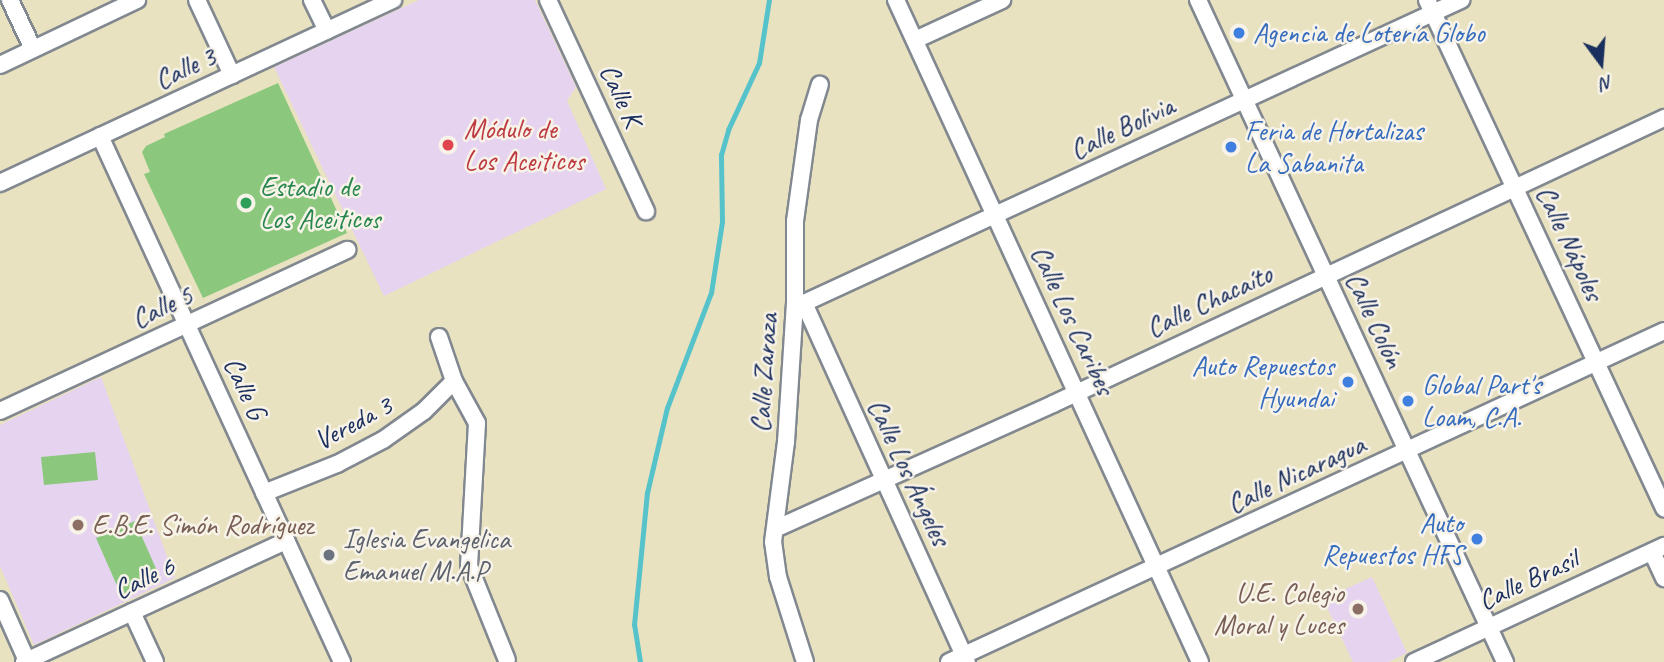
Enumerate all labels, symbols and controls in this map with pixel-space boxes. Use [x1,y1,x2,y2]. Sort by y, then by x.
place label: Agencia de Lotería Globo [1253,16,1485,50]
marker: Agencia de Lotería Globo [1231,25,1247,41]
north arrow [1566,28,1636,98]
street label: Calle 3 [149,39,221,97]
street label: Calle K [592,59,650,131]
text: N [1598,70,1616,96]
street label: Calle Bolivia [1064,89,1180,167]
place label: Módulo de Los Aceiticos [464,112,585,178]
place label: Feria de Hortalizas La Sabanita [1245,114,1424,180]
marker: Módulo de Los Aceiticos [438,135,458,155]
marker: Feria de Hortalizas La Sabanita [1223,139,1239,155]
place label: Estadio de Los Aceiticos [260,170,381,236]
street label: Calle Nápoles [1529,180,1611,306]
marker: Estadio de Los Aceiticos [238,195,254,211]
street label: Calle Los Caribes [1024,240,1122,400]
street label: Calle Chacaíto [1141,257,1277,345]
street label: Calle Colón [1338,267,1412,373]
street label: Calle 5 [126,278,198,336]
street label: Calle Zaraza [743,313,785,433]
place label: Auto Repuestos Hyundai [1192,349,1334,415]
street label: Calle G [216,352,274,424]
place label: Global Part's Loam, C.A. [1422,368,1542,434]
marker: Auto Repuestos Hyundai [1340,374,1356,390]
street label: Vereda 3 [308,389,398,457]
street label: Calle Los Ángeles [860,393,958,551]
marker: Global Part's Loam, C.A. [1400,393,1416,409]
street label: Calle Nicaragua [1222,428,1370,520]
place label: Auto Repuestos HFS [1322,506,1463,572]
place label: E.B.E. Simón Rodríguez [92,508,313,542]
marker: E.B.E. Simón Rodríguez [70,517,86,533]
place label: Iglesia Evangelica Emanuel M.A.P [343,522,510,588]
marker: Auto Repuestos HFS [1469,531,1485,547]
street label: Calle Brasil [1472,542,1584,618]
marker: Iglesia Evangelica Emanuel M.A.P [321,547,337,563]
street label: Calle 6 [108,549,180,607]
place label: U.E. Colegio Moral y Luces [1215,576,1344,642]
marker: U.E. Colegio Moral y Luces [1350,601,1366,617]

